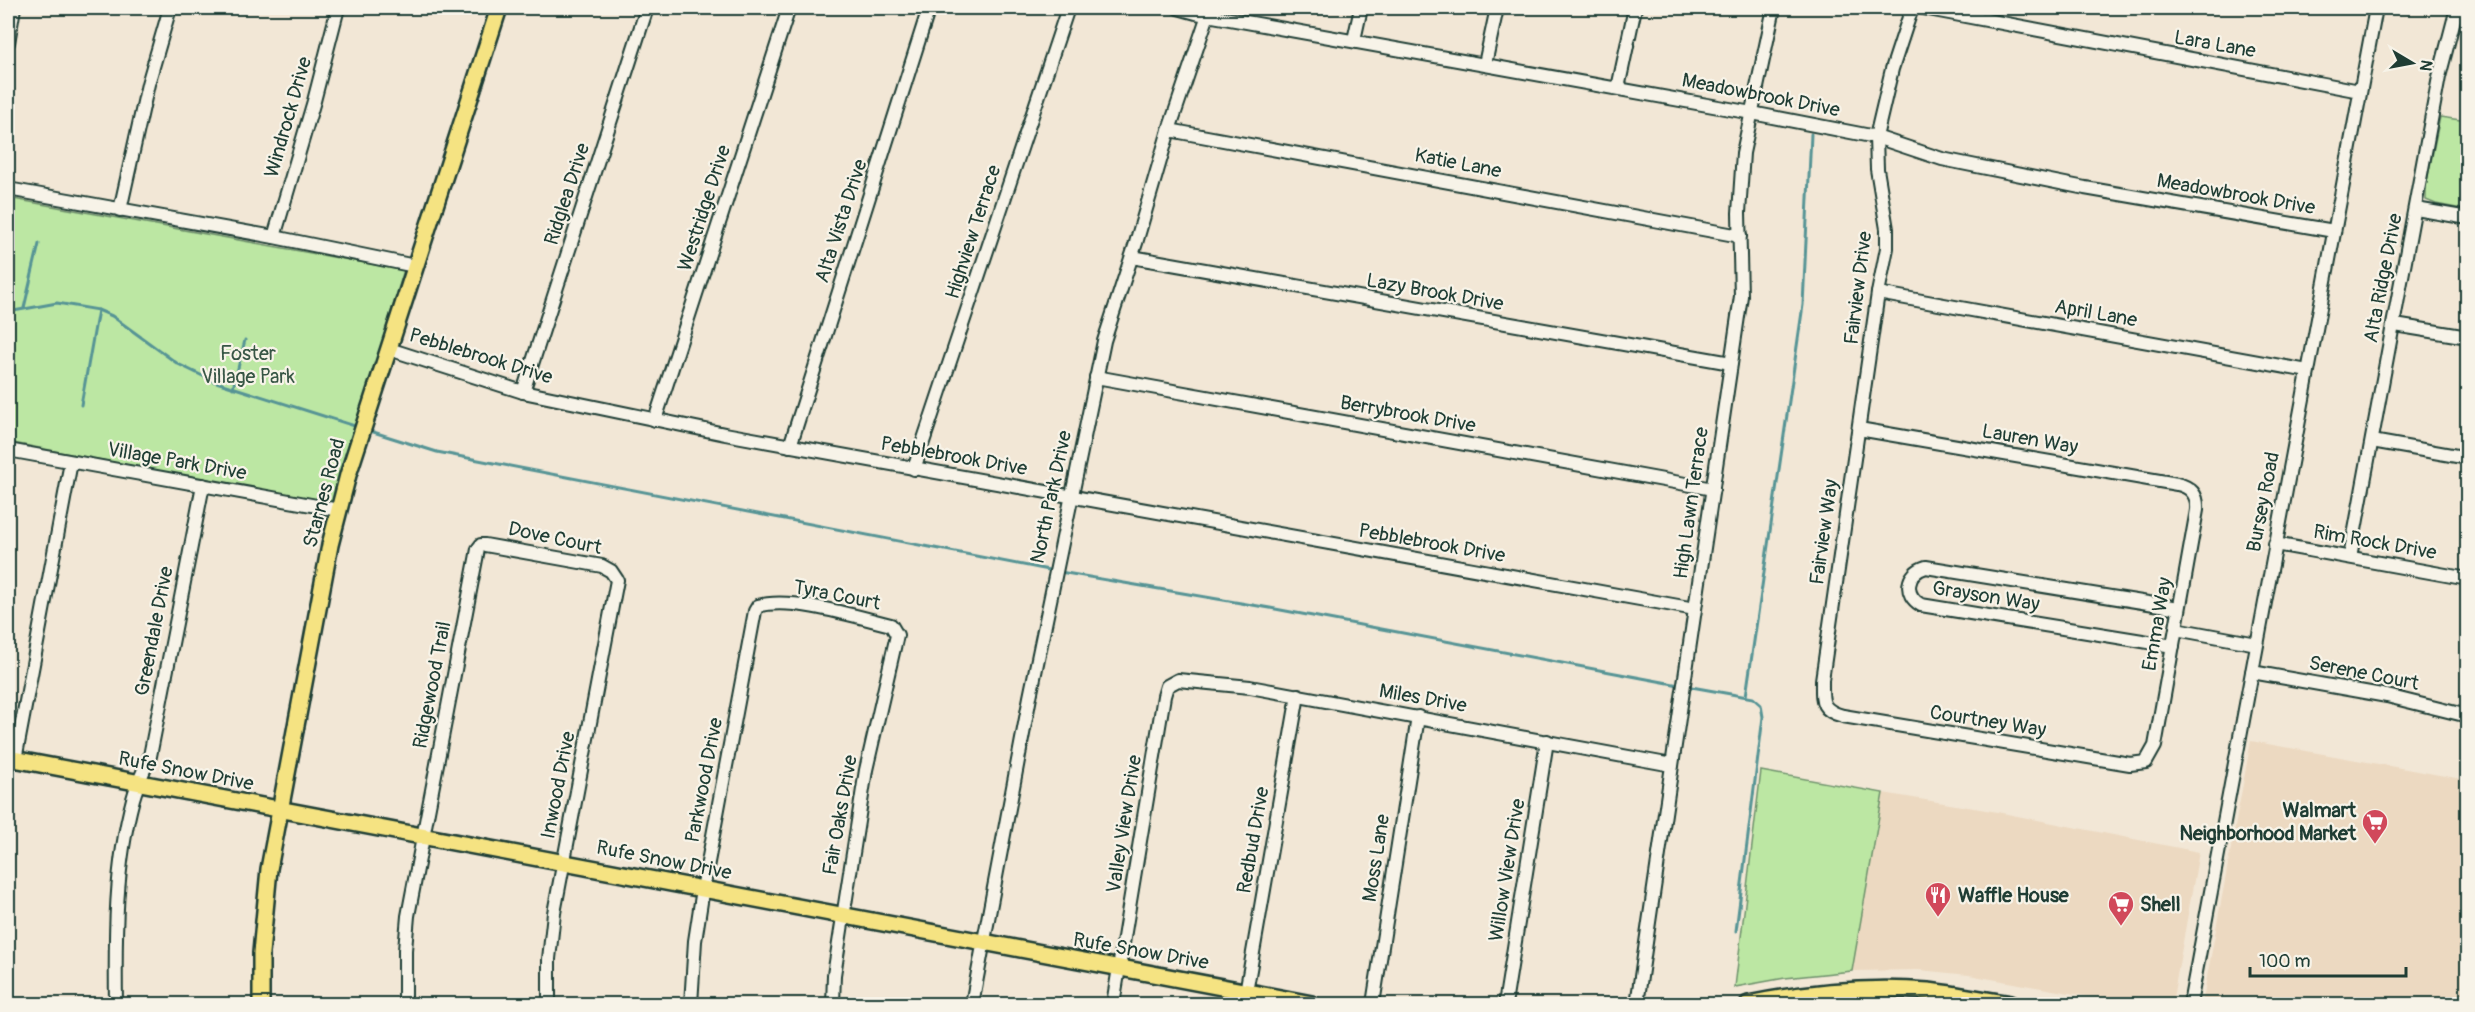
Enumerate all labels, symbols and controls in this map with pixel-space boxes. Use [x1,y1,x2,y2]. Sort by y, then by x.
street label: Lara Lane [2172,25,2258,63]
north arrow [2382,33,2442,93]
street label: Windrock Drive [259,54,317,180]
text: N [2415,58,2437,73]
street label: Meadowbrook Drive [1680,67,1842,123]
street label: Ridglea Drive [539,140,595,248]
street label: Westridge Drive [672,142,736,274]
street label: Katie Lane [1413,142,1504,184]
street label: Alta Vista Drive [809,156,873,286]
street label: Highview Terrace [940,162,1006,302]
street label: Meadowbrook Drive [2155,168,2317,220]
street label: Alta Ridge Drive [2358,211,2408,345]
street label: Fairview Drive [1839,230,1877,346]
street label: Lazy Brook Drive [1364,268,1506,316]
street label: April Lane [2053,293,2139,333]
street label: Pebblebrook Drive [406,322,556,390]
park label: Foster Village Park [201,341,295,389]
street label: Berrybrook Drive [1338,390,1478,438]
street label: Lauren Way [1980,418,2080,460]
street label: High Lawn Terrace [1668,425,1714,581]
street label: North Park Drive [1025,428,1077,566]
street label: Pebblebrook Drive [879,431,1029,481]
street label: Village Park Drive [106,436,249,486]
street label: Starnes Road [297,436,351,550]
street label: Bursey Road [2241,450,2285,554]
street label: Fairview Way [1804,477,1844,586]
street label: Dove Court [506,516,605,560]
street label: Pebblebrook Drive [1357,518,1507,568]
street label: Rim Rock Drive [2311,519,2439,565]
street label: Greendale Drive [129,564,179,698]
street label: Tyra Court [791,574,884,616]
street label: Grayson Way [1931,575,2042,617]
street label: Emma Way [2136,575,2178,673]
street label: Ridgewood Trail [407,619,457,751]
street label: Serene Court [2307,650,2422,696]
street label: Miles Drive [1377,678,1469,718]
street label: Courtney Way [1928,699,2048,743]
street label: Parkwood Drive [680,715,728,845]
street label: Inwood Drive [535,729,581,841]
street label: Rufe Snow Drive [116,746,256,796]
street label: Fair Oaks Drive [817,753,863,877]
street label: Valley View Drive [1101,753,1147,895]
street label: Redbud Drive [1231,785,1275,895]
street label: Willow View Drive [1483,797,1531,943]
place label: Walmart Neighborhood Market [2180,798,2357,846]
supermarket icon: Walmart Neighborhood Market [2360,807,2390,845]
street label: Moss Lane [1357,812,1395,904]
street label: Rufe Snow Drive [594,835,734,885]
restaurant icon: Waffle House [1923,880,1953,918]
place label: Waffle House [1958,883,2070,908]
supermarket icon: Shell [2106,889,2136,927]
place label: Shell [2140,892,2180,917]
street label: Rufe Snow Drive [1071,927,1211,975]
scale bar [2250,940,2406,978]
text: 100 m [2259,950,2311,973]

